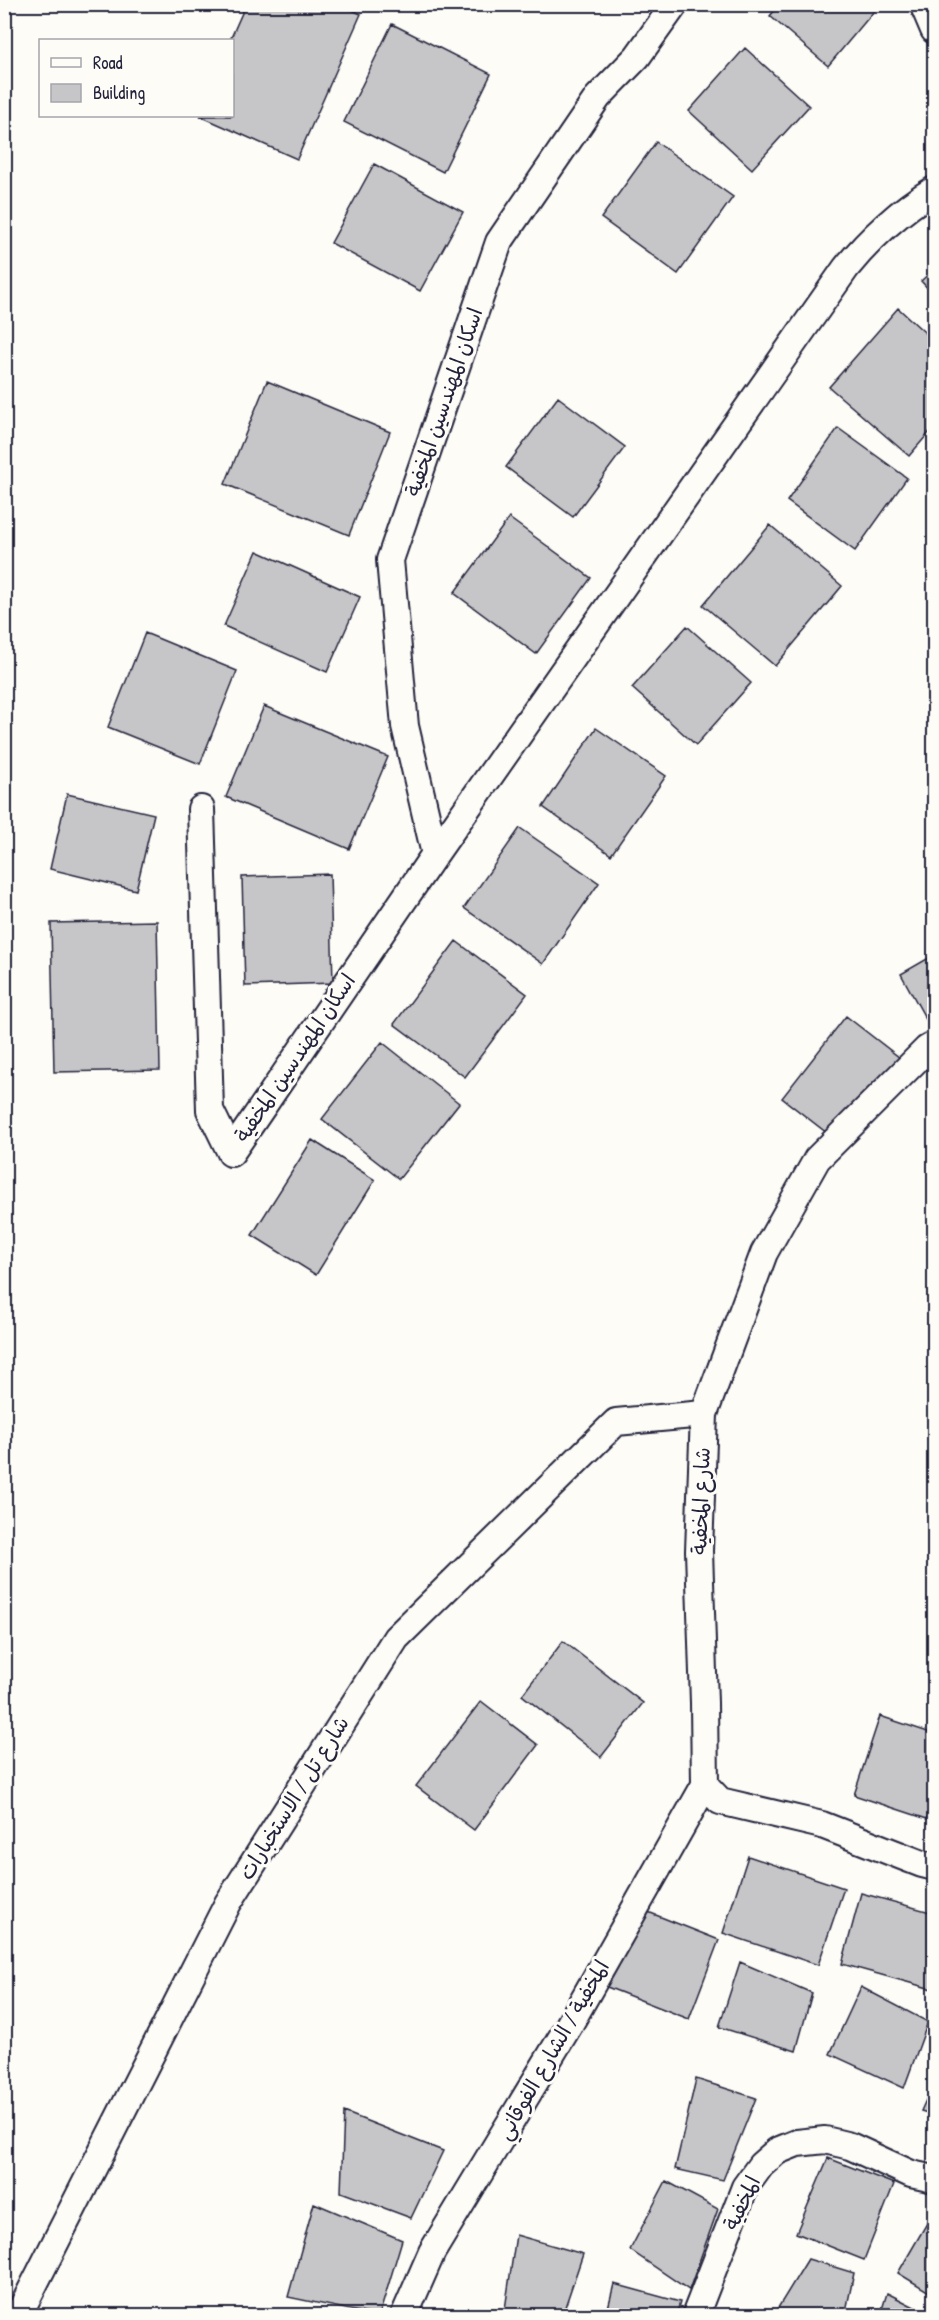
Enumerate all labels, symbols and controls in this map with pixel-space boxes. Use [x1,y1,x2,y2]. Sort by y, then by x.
legend [39,39,234,117]
text: Road [93,50,123,75]
text: Building [93,80,145,105]
street label: اسكان المهندسين المخفية [398,304,489,500]
street label: اسكان المهندسين المخفية [227,968,362,1148]
street label: شارع المخفية [684,1447,718,1555]
street label: شارع تل / الاستخبارات [231,1710,357,1886]
street label: المخفية / الشارع الفوقاني [489,1955,620,2147]
street label: المخفية [716,2171,767,2235]

